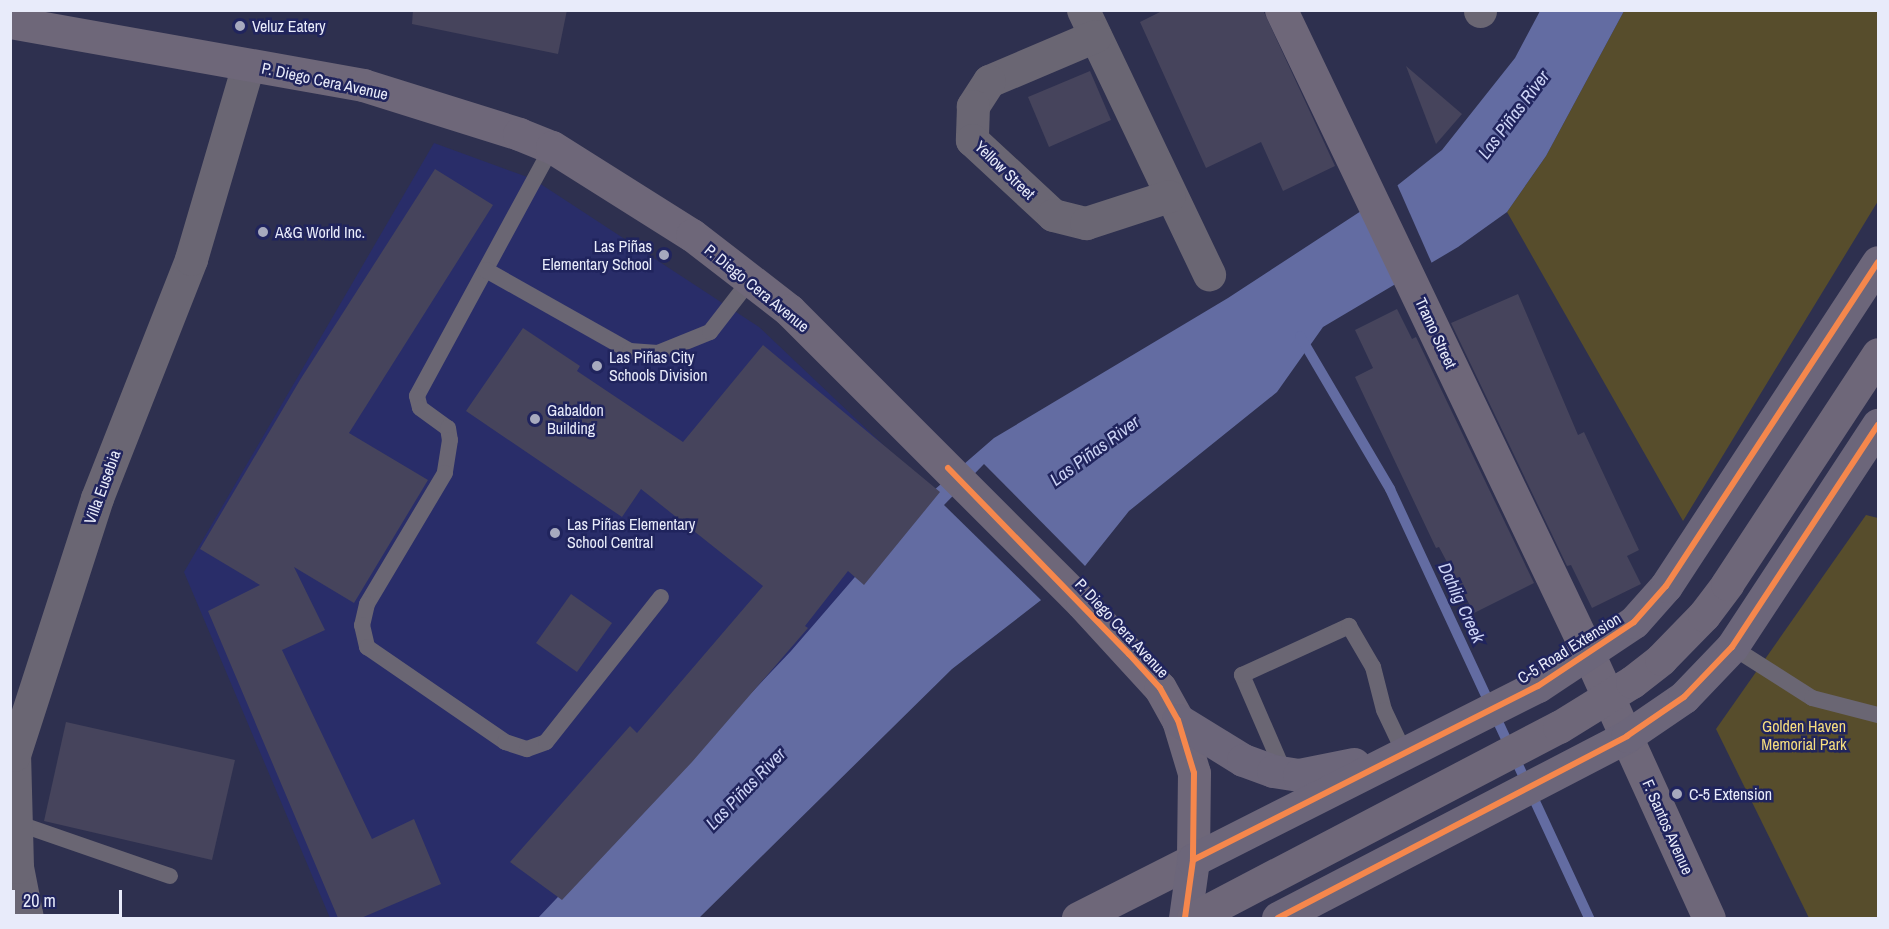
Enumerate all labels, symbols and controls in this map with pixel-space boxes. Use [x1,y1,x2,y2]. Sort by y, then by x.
place label: Veluz Eatery [252,16,326,36]
marker: Veluz Eatery [233,19,247,33]
street label: P. Diego Cera Avenue [260,58,390,104]
water label: Las Piñas River [1474,67,1554,163]
street label: Yellow Street [971,137,1039,203]
place label: A&G World Inc. [275,222,365,242]
marker: A&G World Inc. [256,225,270,239]
place label: Las Piñas Elementary School [542,236,652,274]
street label: P. Diego Cera Avenue [701,240,813,336]
marker: Las Piñas Elementary School [657,248,671,262]
street label: Tramo Street [1411,294,1461,372]
place label: Las Piñas City Schools Division [609,347,707,385]
marker: Las Piñas City Schools Division [590,359,604,373]
place label: Gabaldon Building [547,400,604,438]
water label: Las Piñas River [1046,411,1144,491]
marker: Gabaldon Building [528,412,542,426]
street label: Villa Eusebia [80,447,124,527]
place label: Las Piñas Elementary School Central [567,514,695,552]
marker: Las Piñas Elementary School Central [548,526,562,540]
water label: Dahlig Creek [1433,559,1489,647]
street label: P. Diego Cera Avenue [1071,574,1173,682]
street label: C-5 Road Extension [1514,609,1624,687]
park label: Golden Haven Memorial Park [1761,716,1847,754]
water label: Las Piñas River [702,744,790,834]
street label: F. Santos Avenue [1638,776,1698,878]
place label: C-5 Extension [1689,784,1772,804]
marker: C-5 Extension [1670,787,1684,801]
scale bar [15,878,124,916]
text: 20 m [23,888,56,913]

